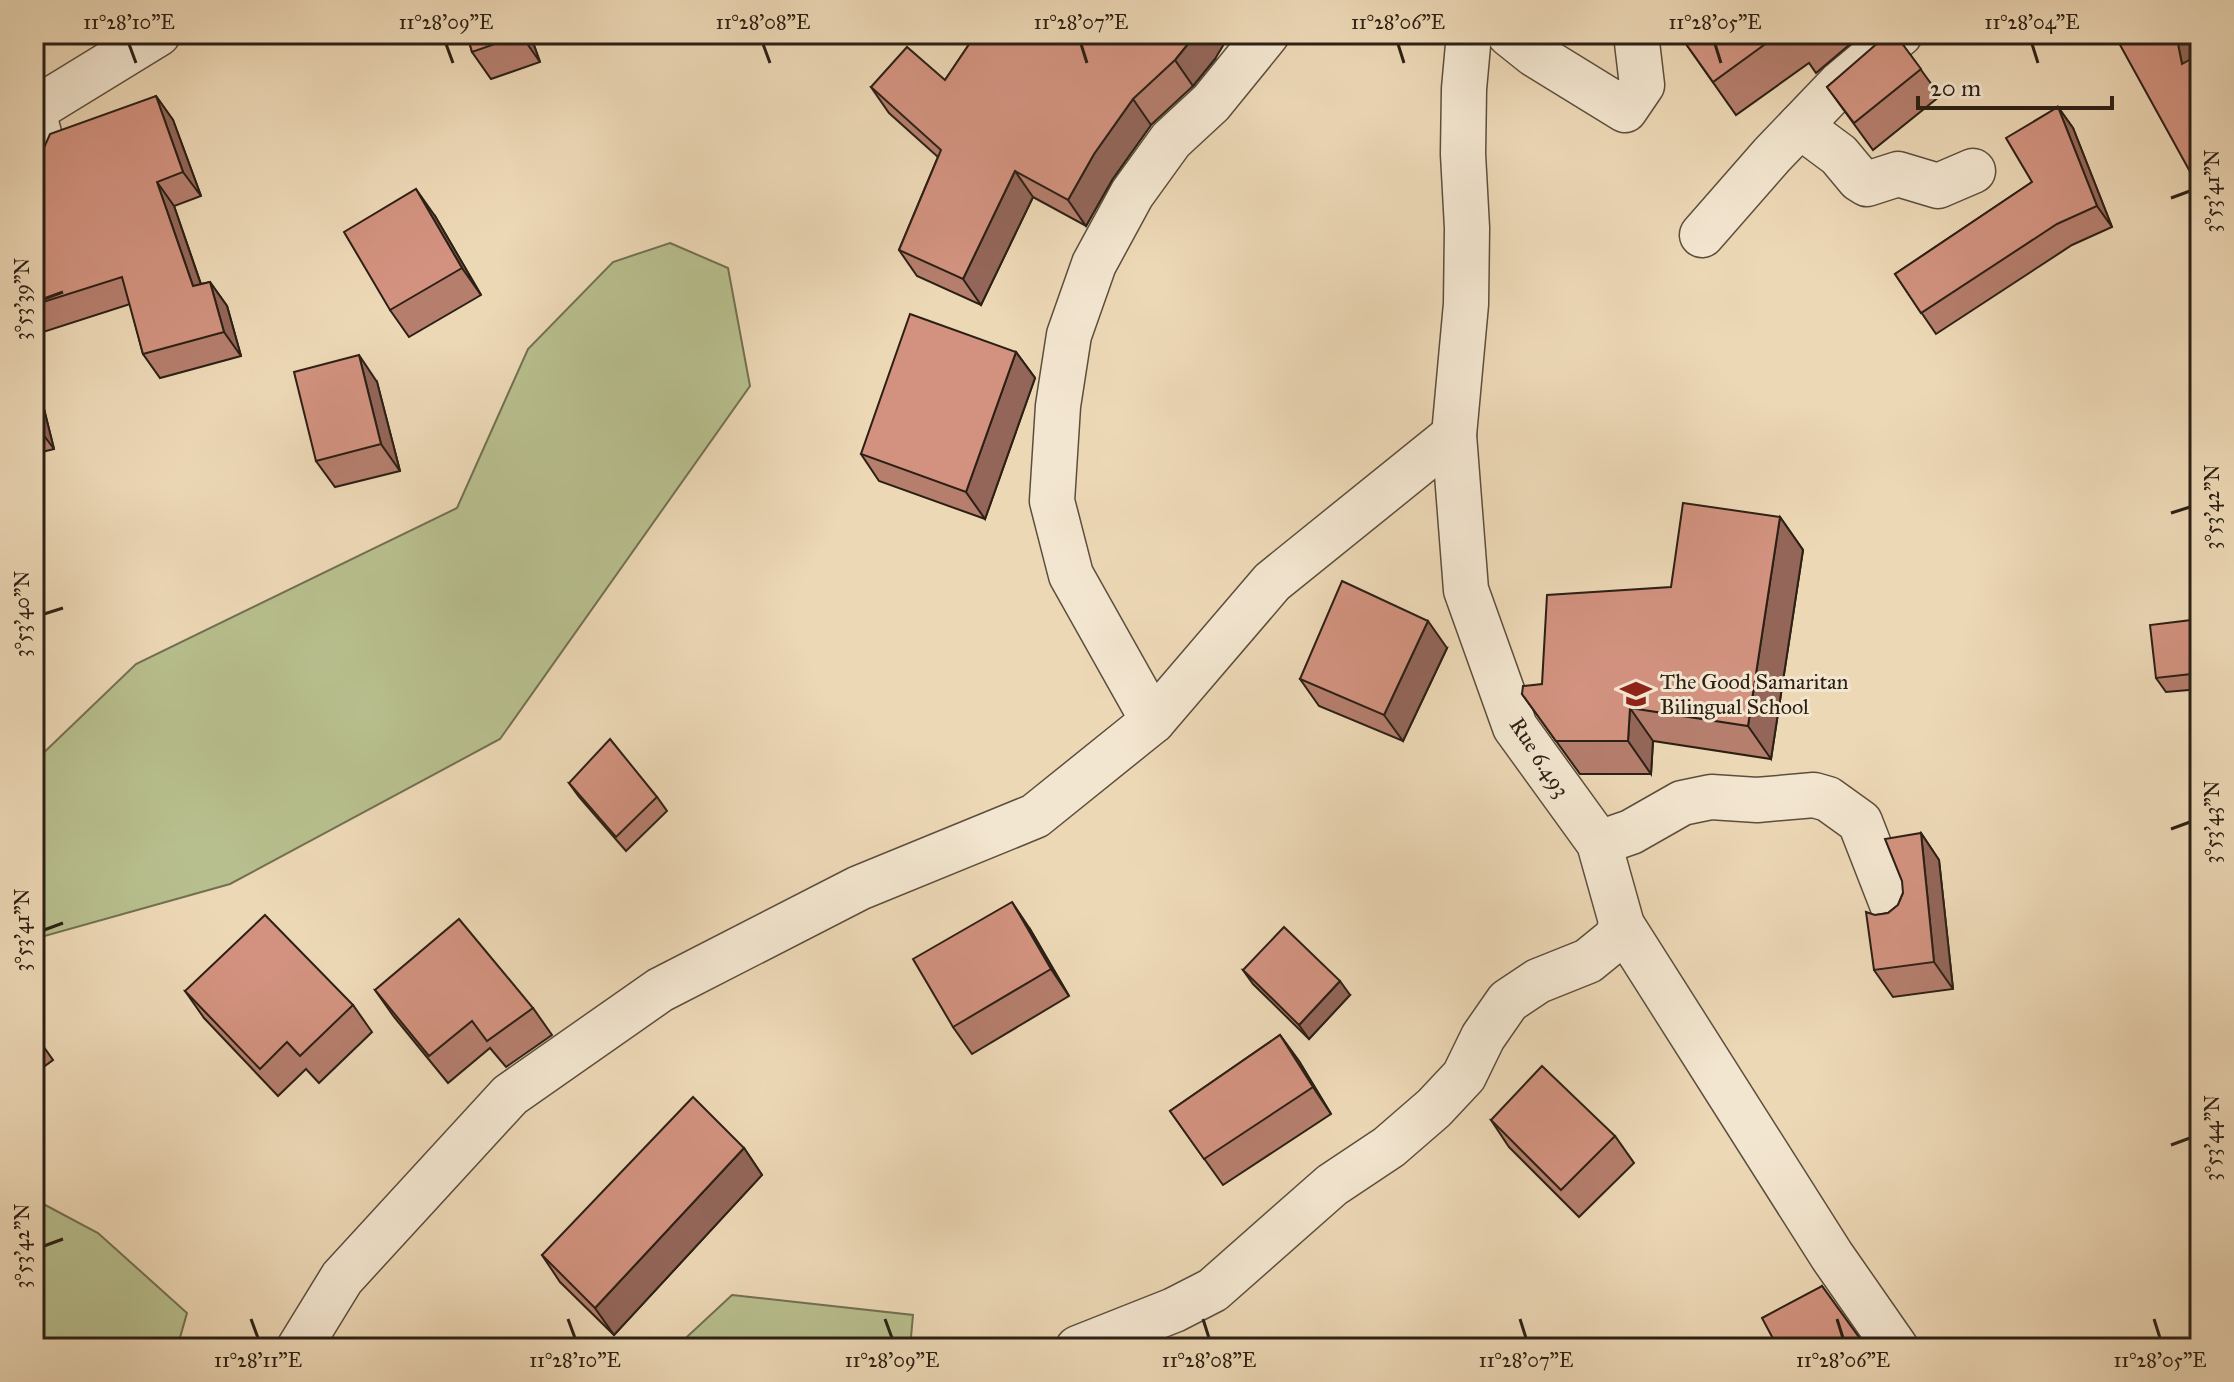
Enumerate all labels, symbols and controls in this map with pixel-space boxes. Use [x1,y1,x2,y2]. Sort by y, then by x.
text: 11°28'10"E [83,10,175,34]
text: 11°28'09"E [399,10,493,34]
text: 11°28'08"E [716,10,810,34]
text: 11°28'07"E [1034,10,1128,34]
text: 11°28'06"E [1351,10,1445,34]
text: 11°28'05"E [1668,10,1762,34]
text: 11°28'04"E [1985,10,2079,34]
scale bar [1918,60,2112,110]
text: 20 m [1930,73,1981,103]
text: 3°53'41"N [2200,150,2224,232]
text: 3°53'39"N [10,258,34,340]
text: 3°53'42"N [2200,465,2224,549]
text: 3°53'40"N [10,571,34,657]
place label: The Good Samaritan Bilingual School [1660,668,1849,720]
school or university icon: The Good Samaritan Bilingual School [1619,677,1653,711]
street label: Rue 6.493 [1504,712,1575,802]
text: 3°53'43"N [2200,781,2224,863]
text: 3°53'41"N [10,889,34,971]
text: 3°53'44"N [2200,1095,2224,1181]
text: 3°53'42"N [10,1204,34,1288]
text: 11°28'11"E [214,1348,302,1372]
text: 11°28'10"E [529,1348,621,1372]
text: 11°28'09"E [845,1348,939,1372]
text: 11°28'08"E [1162,1348,1256,1372]
text: 11°28'07"E [1479,1348,1573,1372]
text: 11°28'06"E [1796,1348,1890,1372]
text: 11°28'05"E [2113,1348,2207,1372]

